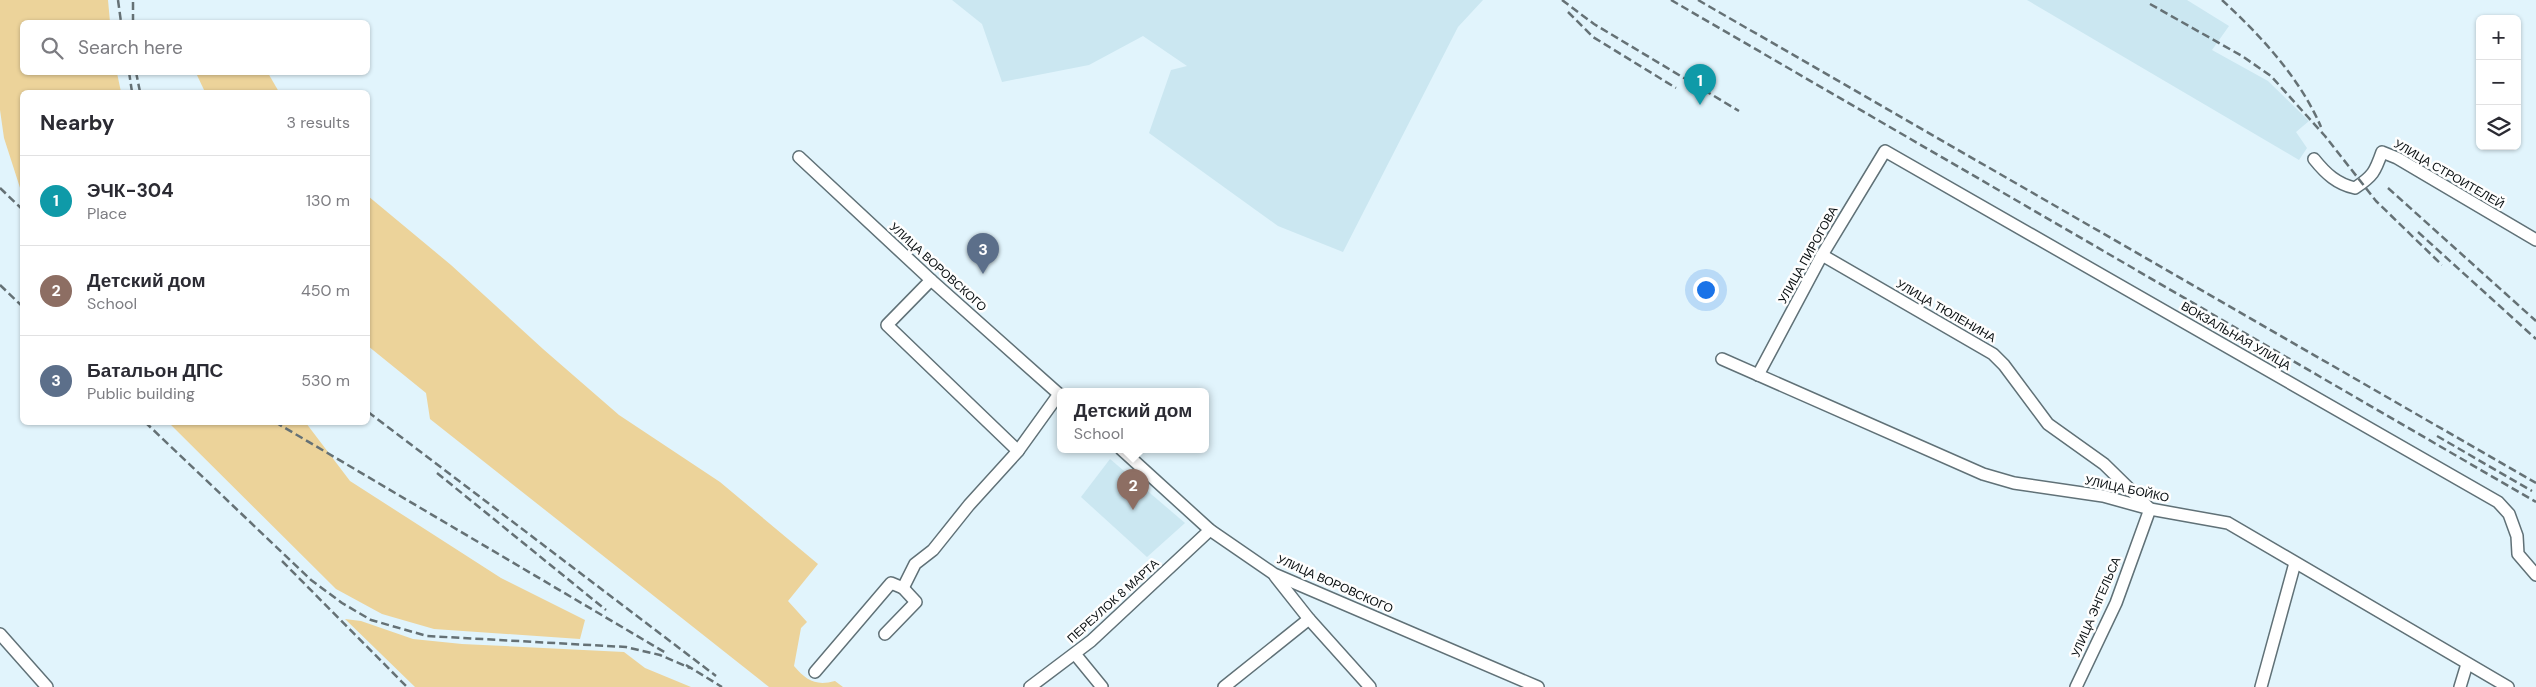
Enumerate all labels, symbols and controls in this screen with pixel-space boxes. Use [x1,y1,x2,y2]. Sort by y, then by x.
map controls [2476,15,2521,150]
button: + [2476,15,2521,60]
search box [20,20,370,75]
icon: search [38,34,66,62]
text: Search here [78,35,183,60]
button: − [2476,60,2521,105]
pin: 1 [1684,64,1716,105]
button: layers [2476,105,2521,150]
text: Nearby [40,109,114,137]
text: 3 results [287,112,350,133]
street label: УЛИЦА СТРОИТЕЛЕЙ [2391,136,2507,212]
text: ЭЧК-304 [87,178,174,203]
text: 1 [53,190,59,211]
text: 130 m [306,190,350,211]
text: Place [87,203,127,224]
street label: УЛИЦА ПИРОГОВА [1775,204,1841,306]
street label: УЛИЦА ВОРОВСКОГО [886,219,990,315]
pin: 3 [967,233,999,274]
text: Детский дом [87,268,206,293]
street label: УЛИЦА ТЮЛЕНИНА [1893,276,1999,346]
your location [1693,277,1719,303]
text: 2 [51,280,61,301]
text: 450 m [301,280,350,301]
text: School [87,293,137,314]
street label: ВОКЗАЛЬНАЯ УЛИЦА [2178,298,2294,374]
text: Батальон ДПС [87,358,223,383]
text: 3 [51,370,61,391]
text: 530 m [301,370,350,391]
text: Public building [87,383,195,404]
popup [1057,388,1209,453]
text: Детский дом [1074,398,1192,423]
text: School [1074,423,1124,444]
pin: 2 [1117,469,1149,510]
street label: УЛИЦА БОЙКО [2083,472,2171,506]
street label: УЛИЦА ВОРОВСКОГО [1274,551,1396,617]
street label: УЛИЦА ЭНГЕЛЬСА [2068,554,2124,660]
street label: ПЕРЕУЛОК 8 МАРТА [1064,556,1162,646]

